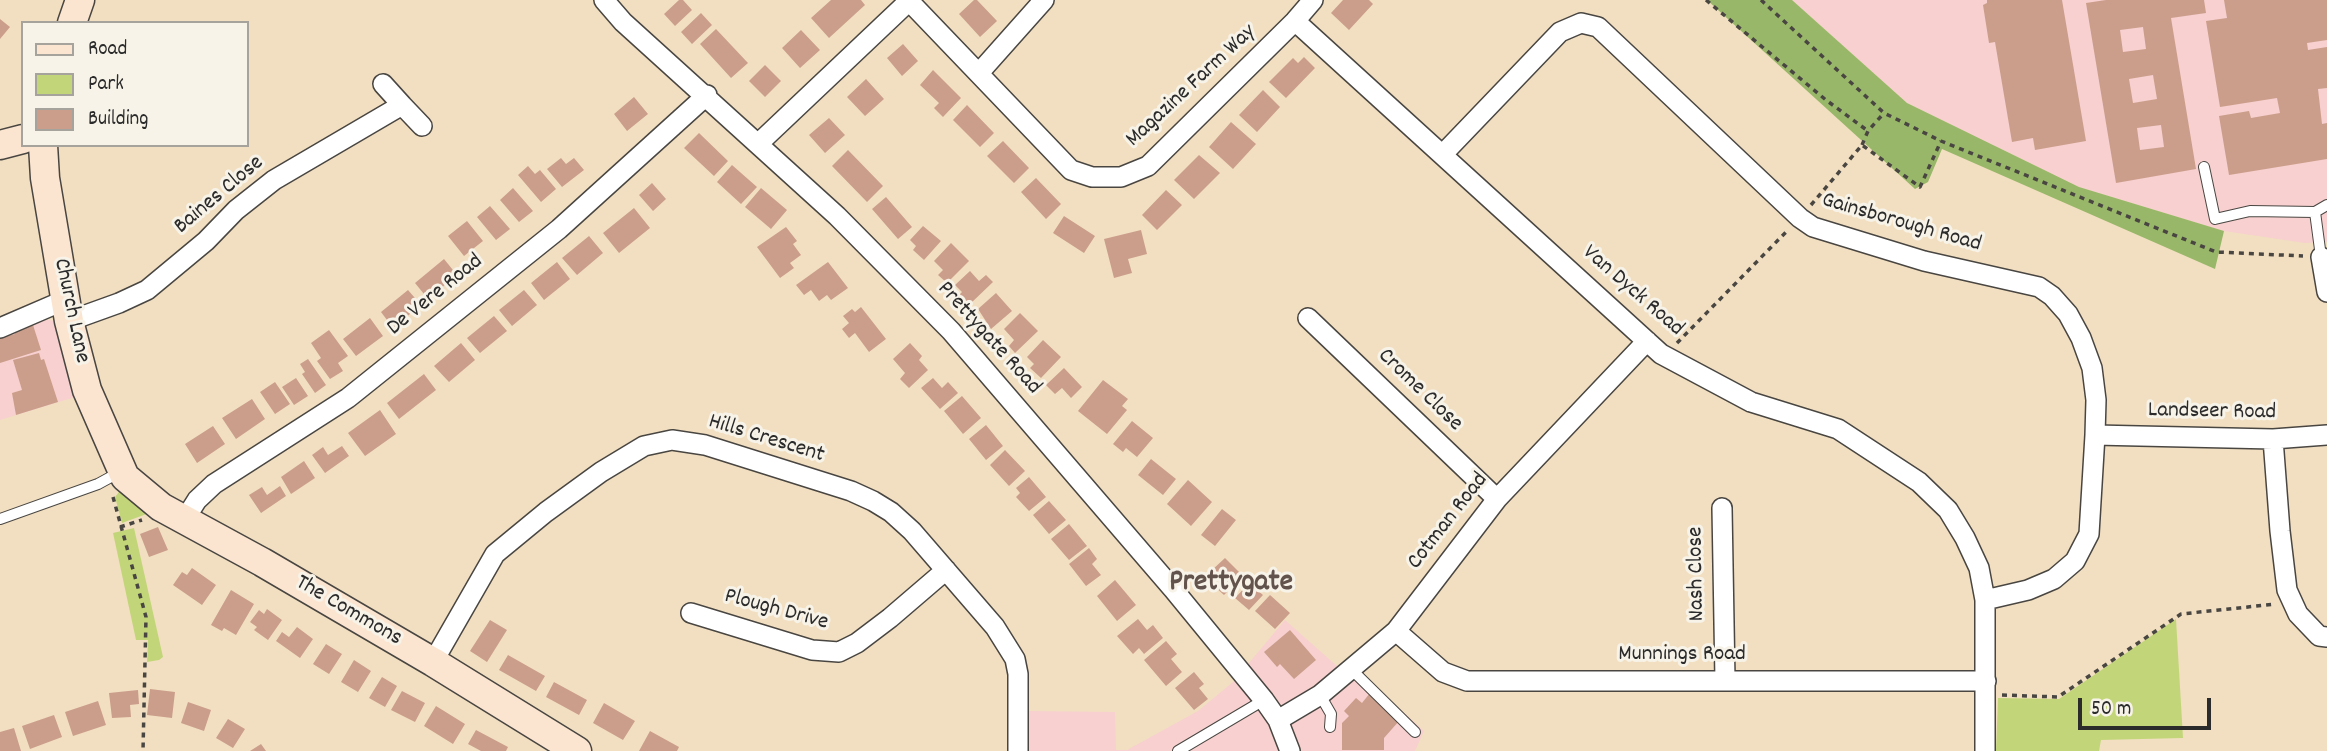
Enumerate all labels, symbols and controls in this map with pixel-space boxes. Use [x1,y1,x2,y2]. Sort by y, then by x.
street label: Magazine Farm Way [1121,20,1263,154]
legend [21,21,248,147]
text: Road [88,35,127,65]
text: Park [88,70,124,100]
text: Building [88,105,148,135]
street label: Baines Close [170,151,270,241]
street label: Gainsborough Road [1818,188,1984,260]
street label: Van Dyck Road [1575,240,1689,344]
street label: De Vere Road [382,249,490,343]
street label: Church Lane [45,256,95,366]
street label: Prettygate Road [930,277,1046,401]
street label: Crome Close [1371,343,1467,439]
street label: Landseer Road [2148,398,2276,428]
street label: Hills Crescent [705,409,827,471]
street label: Cotman Road [1403,468,1495,576]
street label: Nash Close [1683,527,1713,621]
district label: Prettygate [1169,567,1293,603]
street label: The Commons [290,570,406,654]
street label: Plough Drive [721,584,831,638]
street label: Munnings Road [1618,642,1746,670]
scale bar [2082,684,2215,728]
text: 50 m [2091,695,2131,725]

